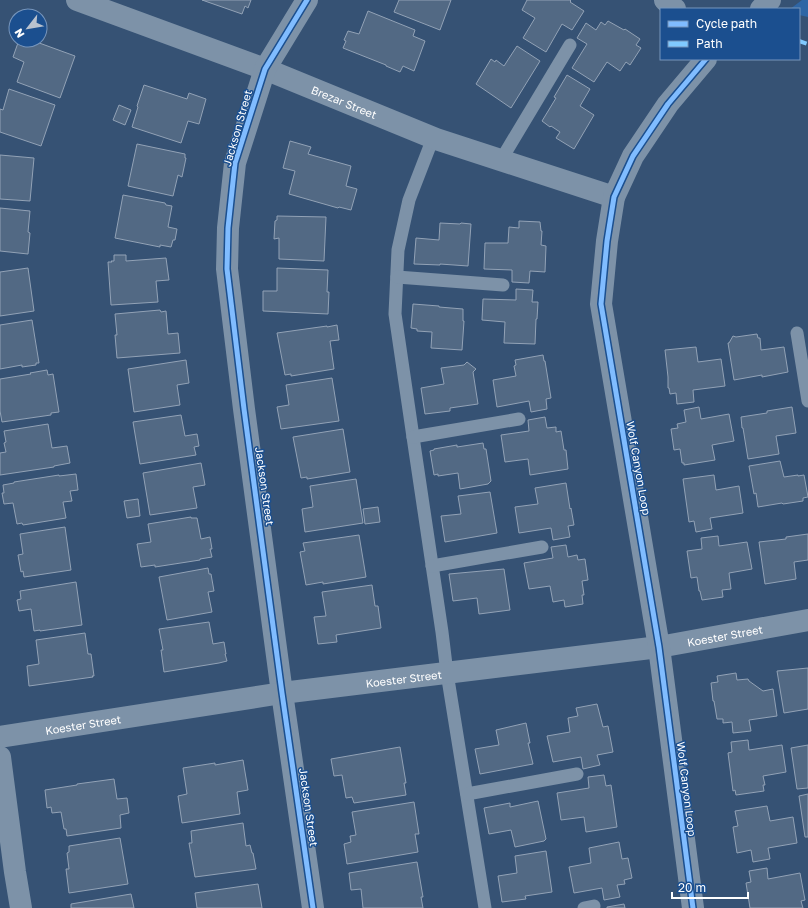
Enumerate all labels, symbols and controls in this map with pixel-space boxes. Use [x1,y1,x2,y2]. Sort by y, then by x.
north arrow [8,8,48,48]
legend [660,8,800,60]
text: Cycle path [696,16,757,31]
text: N [11,26,27,40]
text: Path [696,36,723,51]
street label: Brezar Street [310,82,379,121]
street label: Jackson Street [220,88,254,168]
street label: Wolf Canyon Loop [624,420,654,516]
street label: Jackson Street [253,446,277,526]
street label: Koester Street [686,622,764,648]
street label: Koester Street [365,667,443,689]
street label: Koester Street [44,712,122,736]
street label: Wolf Canyon Loop [675,741,699,837]
street label: Jackson Street [297,767,321,847]
scale bar [672,874,748,900]
text: 20 m [678,880,706,895]

